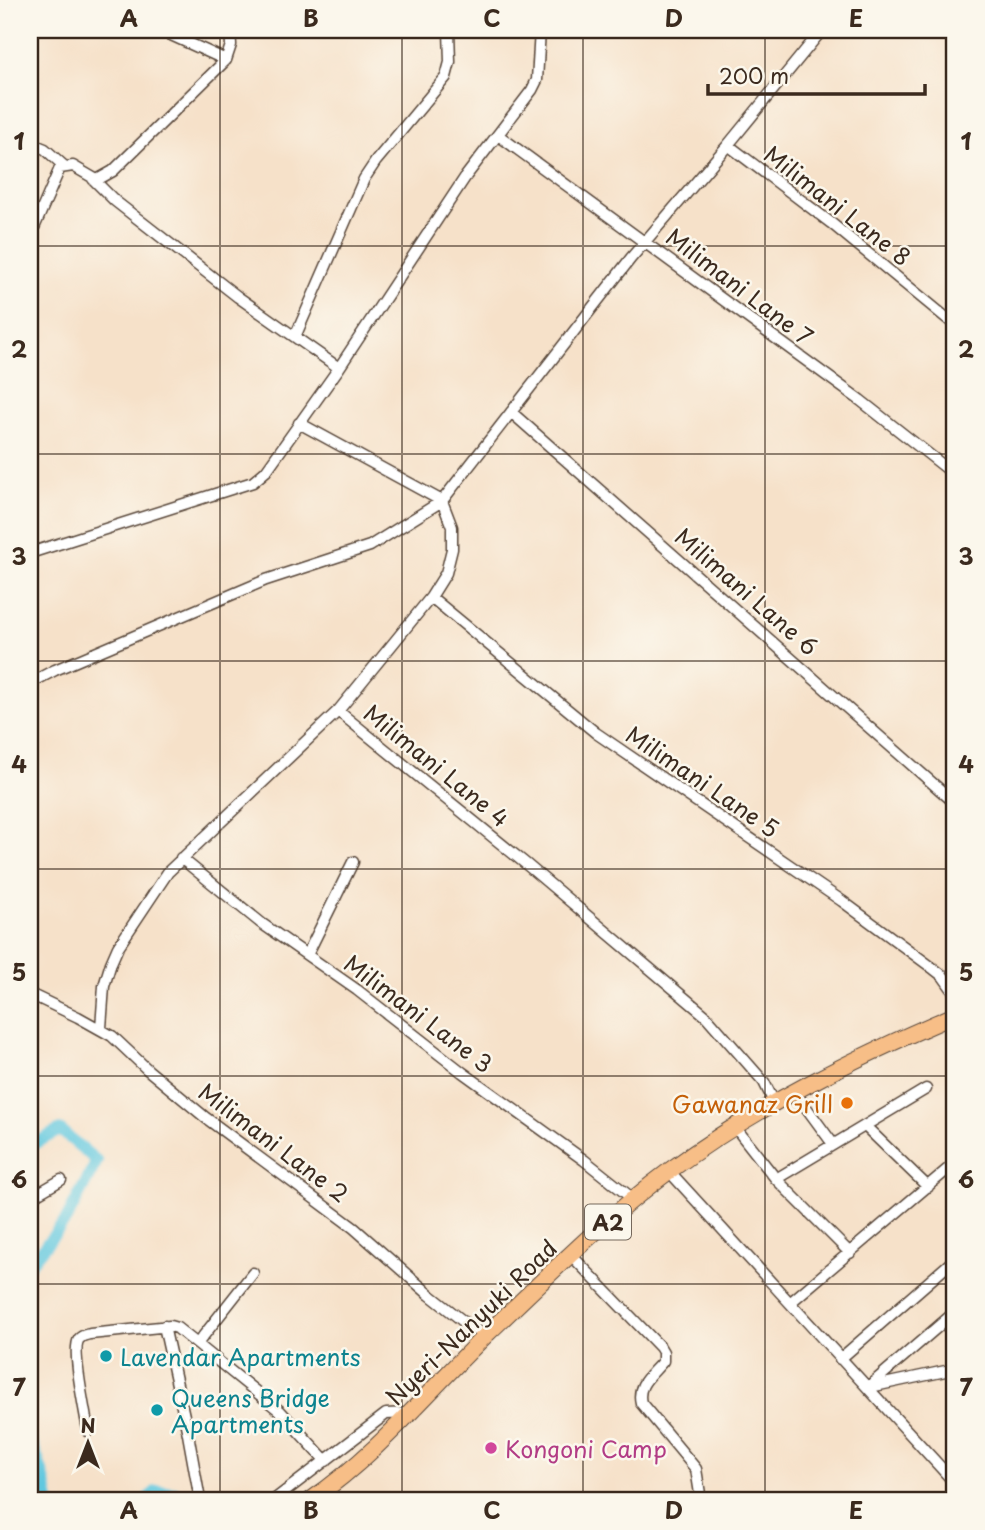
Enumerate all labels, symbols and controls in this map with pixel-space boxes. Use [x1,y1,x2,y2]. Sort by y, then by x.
text: A [120,0,138,35]
text: B [303,0,319,35]
text: C [483,0,501,35]
text: D [665,0,683,35]
text: E [849,0,863,35]
scale bar [708,52,926,96]
text: 200 m [719,59,789,91]
text: 1 [14,123,25,158]
text: 1 [961,123,972,158]
street label: Milimani Lane 8 [757,136,919,274]
street label: Milimani Lane 7 [659,219,821,353]
text: 2 [11,331,27,366]
text: 2 [958,331,974,366]
street label: Milimani Lane 6 [668,519,826,663]
text: 3 [11,538,27,573]
text: 3 [958,538,974,573]
street label: Milimani Lane 4 [357,695,517,835]
street label: Milimani Lane 5 [619,717,787,845]
text: 4 [11,746,27,781]
text: 4 [958,746,974,781]
street label: Milimani Lane 3 [337,945,501,1081]
text: 5 [12,954,26,989]
text: 5 [959,954,973,989]
street label: Milimani Lane 2 [192,1074,356,1210]
place label: Gawanaz Grill [672,1086,833,1121]
marker: Gawanaz Grill [839,1095,855,1111]
text: 6 [11,1161,27,1196]
text: 6 [958,1161,974,1196]
road number: A2 [585,1204,631,1240]
street label: Nyeri-Nanyuki Road [377,1231,565,1413]
place label: Lavendar Apartments [120,1339,361,1374]
marker: Lavendar Apartments [98,1348,114,1364]
text: 7 [12,1369,26,1404]
text: 7 [959,1369,973,1404]
place label: Queens Bridge Apartments [171,1380,330,1441]
marker: Queens Bridge Apartments [149,1402,165,1418]
north arrow [52,1408,122,1478]
text: N [80,1411,96,1439]
place label: Kongoni Camp [505,1431,667,1466]
marker: Kongoni Camp [483,1440,499,1456]
text: A [120,1492,138,1527]
text: B [303,1492,319,1527]
text: C [483,1492,501,1527]
text: D [665,1492,683,1527]
text: E [849,1492,863,1527]

